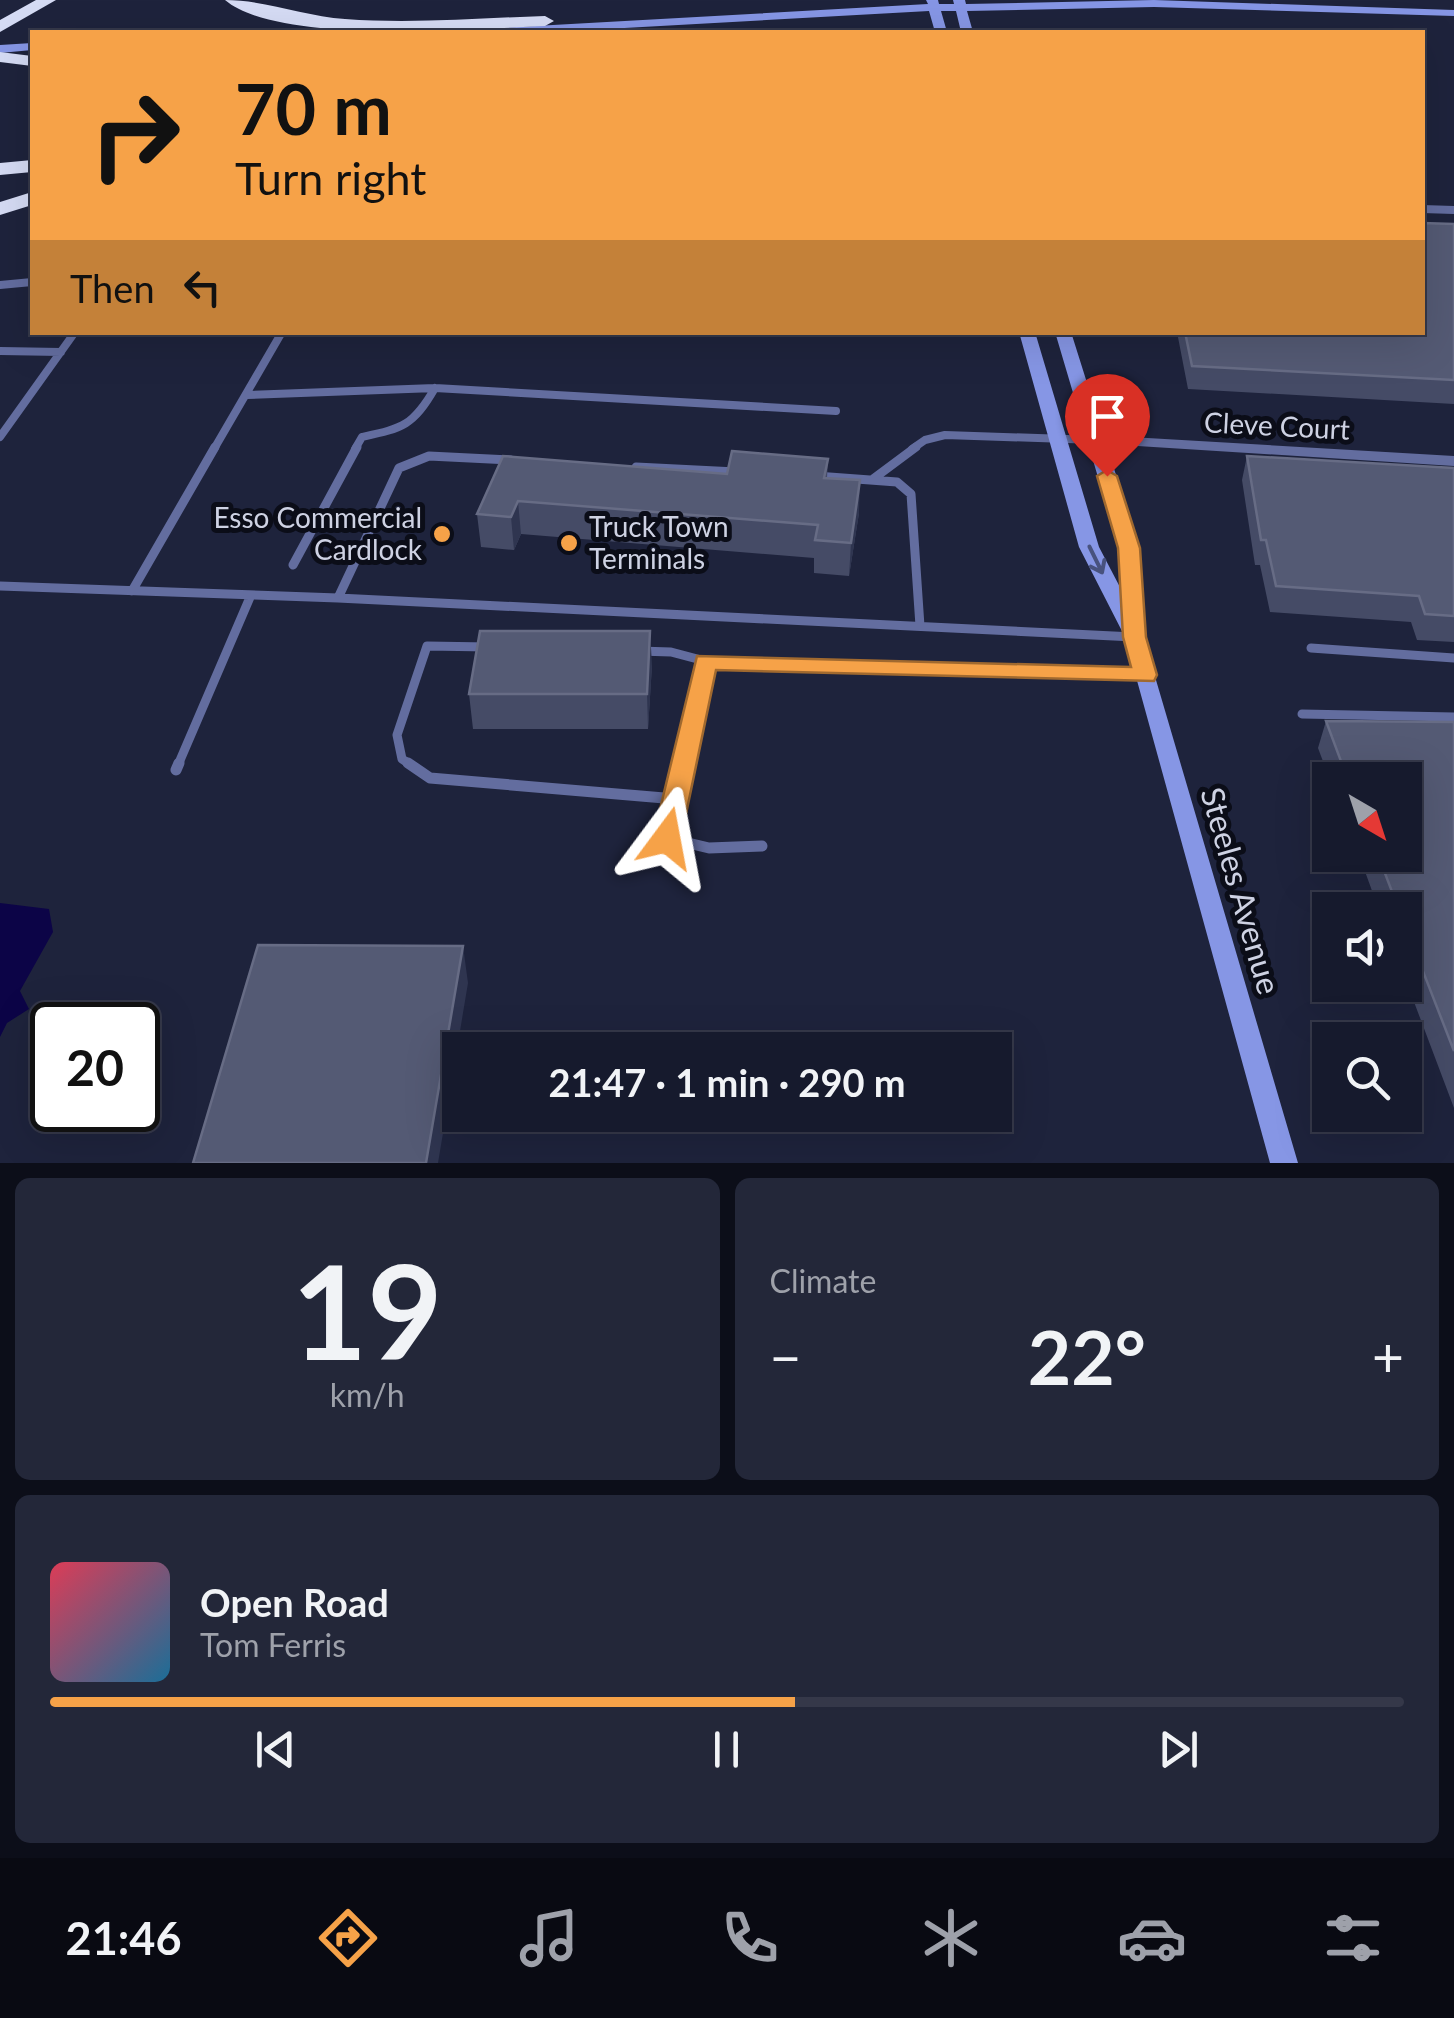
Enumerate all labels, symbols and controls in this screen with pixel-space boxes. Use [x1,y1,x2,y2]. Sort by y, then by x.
text: 70 m [235,66,392,150]
icon: right [70,70,200,200]
text: Turn right [235,151,426,205]
icon: left [175,260,230,315]
text: Then [70,265,155,311]
pin [1065,374,1150,477]
icon: arrive [1080,389,1135,444]
street label: Cleve Court [1203,404,1351,446]
place label: Esso Commercial Cardlock [213,500,423,566]
place label: Truck Town Terminals [589,509,729,575]
marker: Esso Commercial Cardlock [431,523,453,545]
marker: Truck Town Terminals [558,532,580,554]
one-way arrow [1087,544,1106,574]
north arrow [1312,762,1422,872]
map controls [1312,762,1422,1132]
street label: Steeles Avenue [1193,783,1290,998]
position arrow [615,786,719,890]
button: sound [1312,892,1422,1002]
speed limit sign: 20 [30,1002,160,1132]
button: search [1312,1022,1422,1132]
text: 21:47 · 1 min · 290 m [548,1059,906,1105]
text: 19 [292,1232,443,1388]
text: Climate [770,1261,876,1300]
text: 22° [1028,1311,1146,1401]
text: − [770,1323,801,1389]
text: + [1372,1323,1404,1389]
text: km/h [330,1375,405,1414]
text: Open Road [200,1579,389,1625]
text: Tom Ferris [200,1625,346,1664]
icon: previous [248,1722,303,1777]
icon: pause [699,1722,754,1777]
icon: next [1151,1722,1206,1777]
icon: directions [313,1903,383,1973]
icon: music [514,1903,584,1973]
icon: phone [715,1903,785,1973]
icon: climate [916,1903,986,1973]
icon: car [1117,1903,1187,1973]
icon: filters [1318,1903,1388,1973]
text: 21:46 [66,1911,182,1965]

